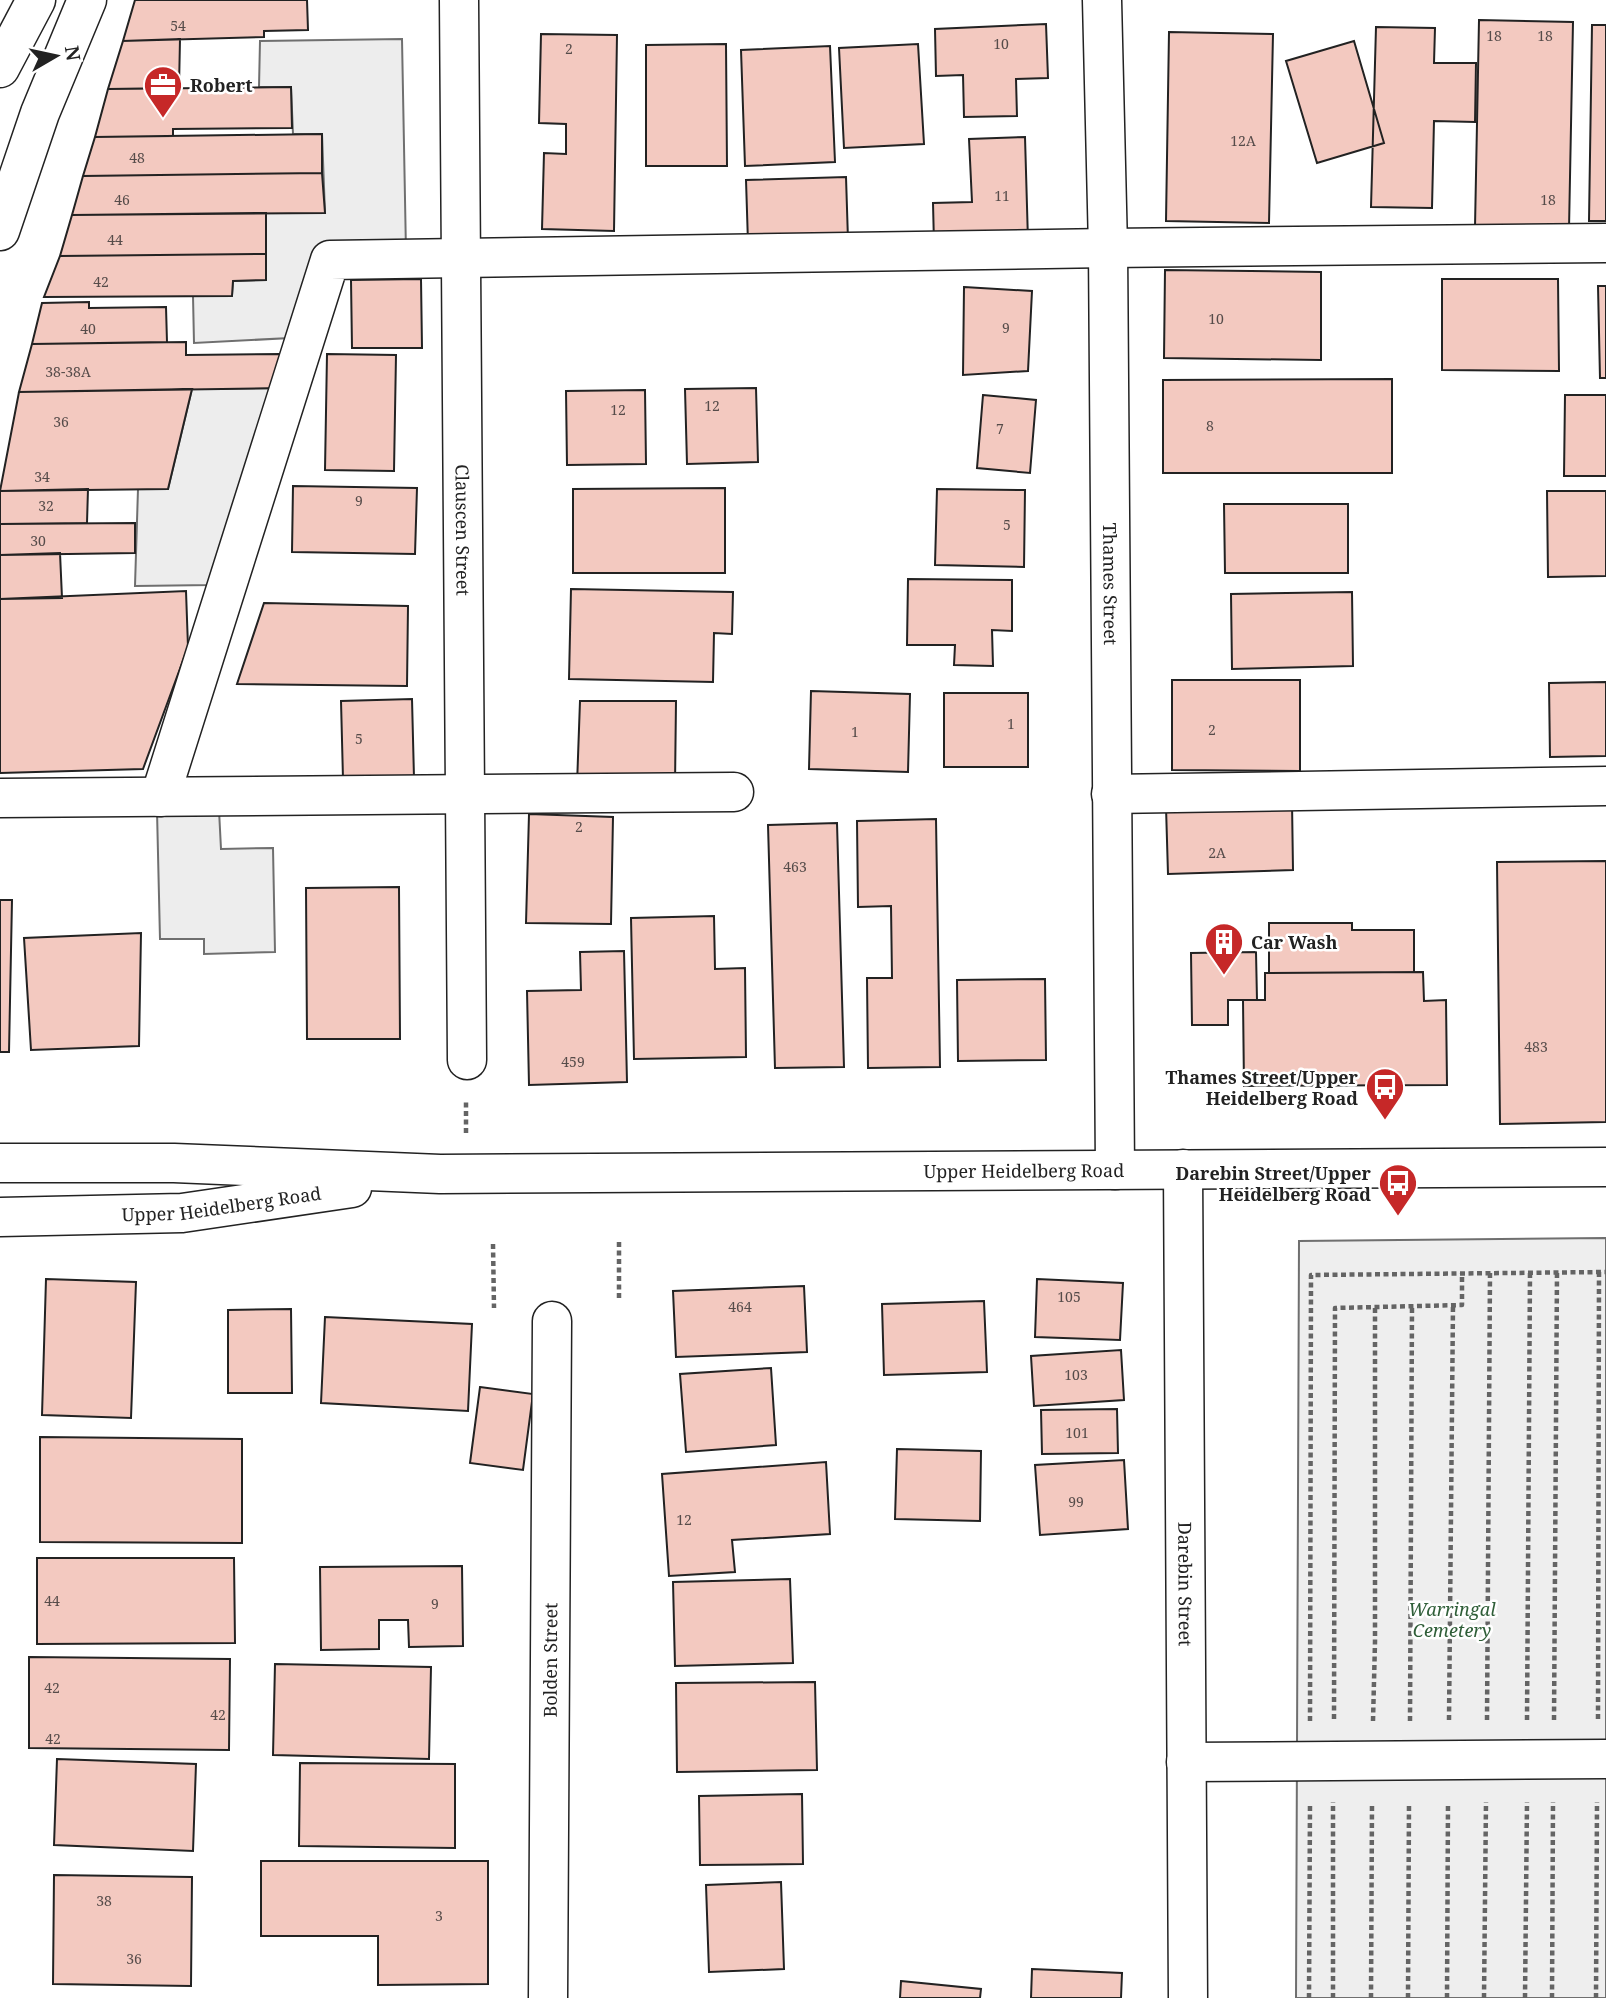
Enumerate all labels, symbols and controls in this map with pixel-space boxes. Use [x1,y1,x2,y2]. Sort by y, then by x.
house number: 54 [170,16,186,35]
north arrow [21,21,91,91]
house number: 18 [1486,26,1502,45]
house number: 18 [1537,26,1553,45]
house number: 10 [993,34,1009,53]
house number: 2 [565,39,573,58]
text: N [59,44,87,63]
office icon: Robert [142,64,184,119]
place label: Robert [190,73,253,97]
house number: 12A [1230,131,1256,150]
house number: 48 [129,148,145,167]
house number: 11 [994,186,1010,205]
house number: 46 [114,190,130,209]
house number: 18 [1540,190,1556,209]
house number: 44 [107,230,123,249]
house number: 42 [93,272,109,291]
house number: 10 [1208,309,1224,328]
house number: 9 [1002,318,1010,337]
house number: 40 [80,319,96,338]
house number: 38-38A [45,362,91,381]
house number: 12 [704,396,720,415]
house number: 12 [610,400,626,419]
house number: 36 [53,412,69,431]
house number: 8 [1206,416,1214,435]
house number: 7 [996,419,1004,438]
street label: Clauscen Street [451,464,475,596]
house number: 34 [34,467,50,486]
house number: 9 [355,491,363,510]
house number: 32 [38,496,54,515]
house number: 5 [1003,515,1011,534]
street label: Thames Street [1098,523,1123,645]
house number: 30 [30,531,46,550]
house number: 1 [1007,714,1015,733]
house number: 2 [1208,720,1216,739]
house number: 1 [851,722,859,741]
house number: 5 [355,729,363,748]
house number: 2 [575,817,583,836]
house number: 2A [1208,843,1226,862]
house number: 463 [783,857,807,876]
building icon: Car Wash [1203,921,1245,976]
place label: Car Wash [1251,930,1337,954]
house number: 483 [1524,1037,1548,1056]
house number: 459 [561,1052,585,1071]
place label: Thames Street/Upper Heidelberg Road [1165,1065,1359,1110]
bus stop icon: Thames Street/Upper Heidelberg Road [1364,1066,1406,1121]
street label: Upper Heidelberg Road [923,1158,1124,1183]
place label: Darebin Street/Upper Heidelberg Road [1175,1161,1372,1206]
bus stop icon: Darebin Street/Upper Heidelberg Road [1377,1162,1419,1217]
street label: Upper Heidelberg Road [121,1181,323,1226]
house number: 105 [1057,1287,1081,1306]
house number: 464 [728,1297,752,1316]
house number: 103 [1064,1365,1088,1384]
house number: 101 [1065,1423,1089,1442]
house number: 99 [1068,1492,1084,1511]
house number: 12 [676,1510,692,1529]
street label: Darebin Street [1173,1522,1198,1646]
house number: 44 [44,1591,60,1610]
house number: 9 [431,1594,439,1613]
park label: Warringal Cemetery [1408,1597,1496,1642]
street label: Bolden Street [538,1602,562,1718]
house number: 42 [44,1678,60,1697]
house number: 42 [210,1705,226,1724]
house number: 42 [45,1729,61,1748]
house number: 38 [96,1891,112,1910]
house number: 3 [435,1906,443,1925]
house number: 36 [126,1949,142,1968]

